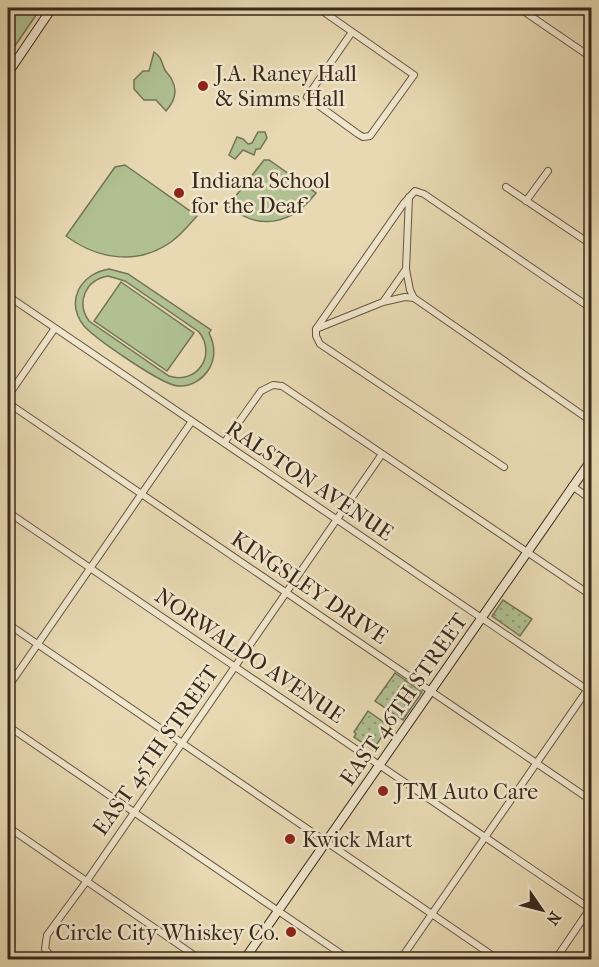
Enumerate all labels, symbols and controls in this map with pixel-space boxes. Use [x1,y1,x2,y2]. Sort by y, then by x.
place label: J.A. Raney Hall & Simms Hall [213,61,357,112]
marker: J.A. Raney Hall & Simms Hall [196,79,210,93]
place label: Indiana School for the Deaf [191,168,330,219]
marker: Indiana School for the Deaf [172,186,186,200]
street label: RALSTON AVENUE [221,415,398,546]
street label: KINGSLEY DRIVE [226,526,393,650]
street label: NORWALDO AVENUE [150,583,349,729]
street label: EAST 46TH STREET [335,607,474,791]
street label: EAST 45TH STREET [87,660,225,840]
place label: JTM Auto Care [393,779,538,805]
marker: JTM Auto Care [376,784,390,798]
place label: Kwick Mart [302,827,413,853]
marker: Kwick Mart [283,832,297,846]
north arrow [512,880,572,940]
text: N [542,908,565,929]
place label: Circle City Whiskey Co. [55,920,279,946]
marker: Circle City Whiskey Co. [284,925,298,939]

